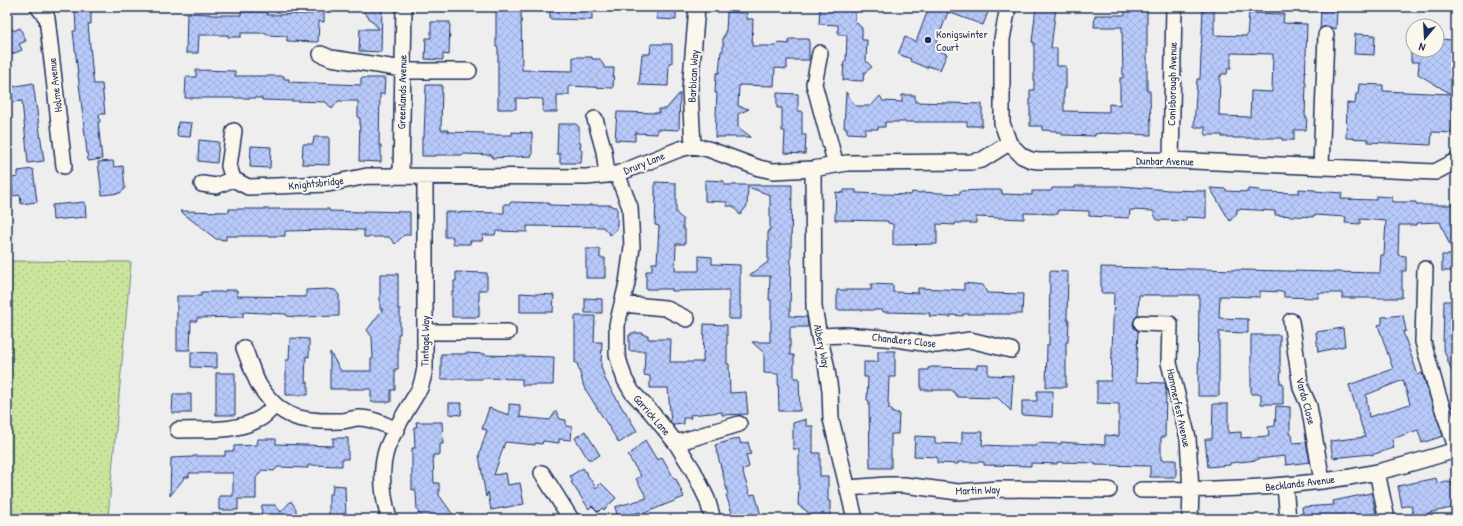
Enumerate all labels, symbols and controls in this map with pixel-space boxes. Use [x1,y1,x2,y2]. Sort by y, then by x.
north arrow [1405,18,1445,58]
place label: Konigswinter Court [936,27,988,54]
marker: Konigswinter Court [923,35,933,45]
text: N [1417,40,1427,55]
street label: Conisborough Avenue [1164,41,1180,126]
street label: Barbican Way [685,49,701,103]
street label: Greenlands Avenue [394,54,410,129]
street label: Holme Avenue [45,56,65,113]
street label: Drury Lane [621,148,667,178]
street label: Dunbar Avenue [1136,153,1195,169]
street label: Knightsbridge [288,173,345,193]
street label: Tintagel Way [418,315,432,367]
street label: Albery Way [811,323,834,369]
street label: Chandlers Close [871,330,937,350]
street label: Hammerfest Avenue [1164,368,1194,449]
street label: Vardo Close [1293,376,1319,427]
street label: Garrick Lane [630,392,674,439]
street label: Becklands Avenue [1264,472,1336,494]
street label: Martin Way [955,482,1001,498]

